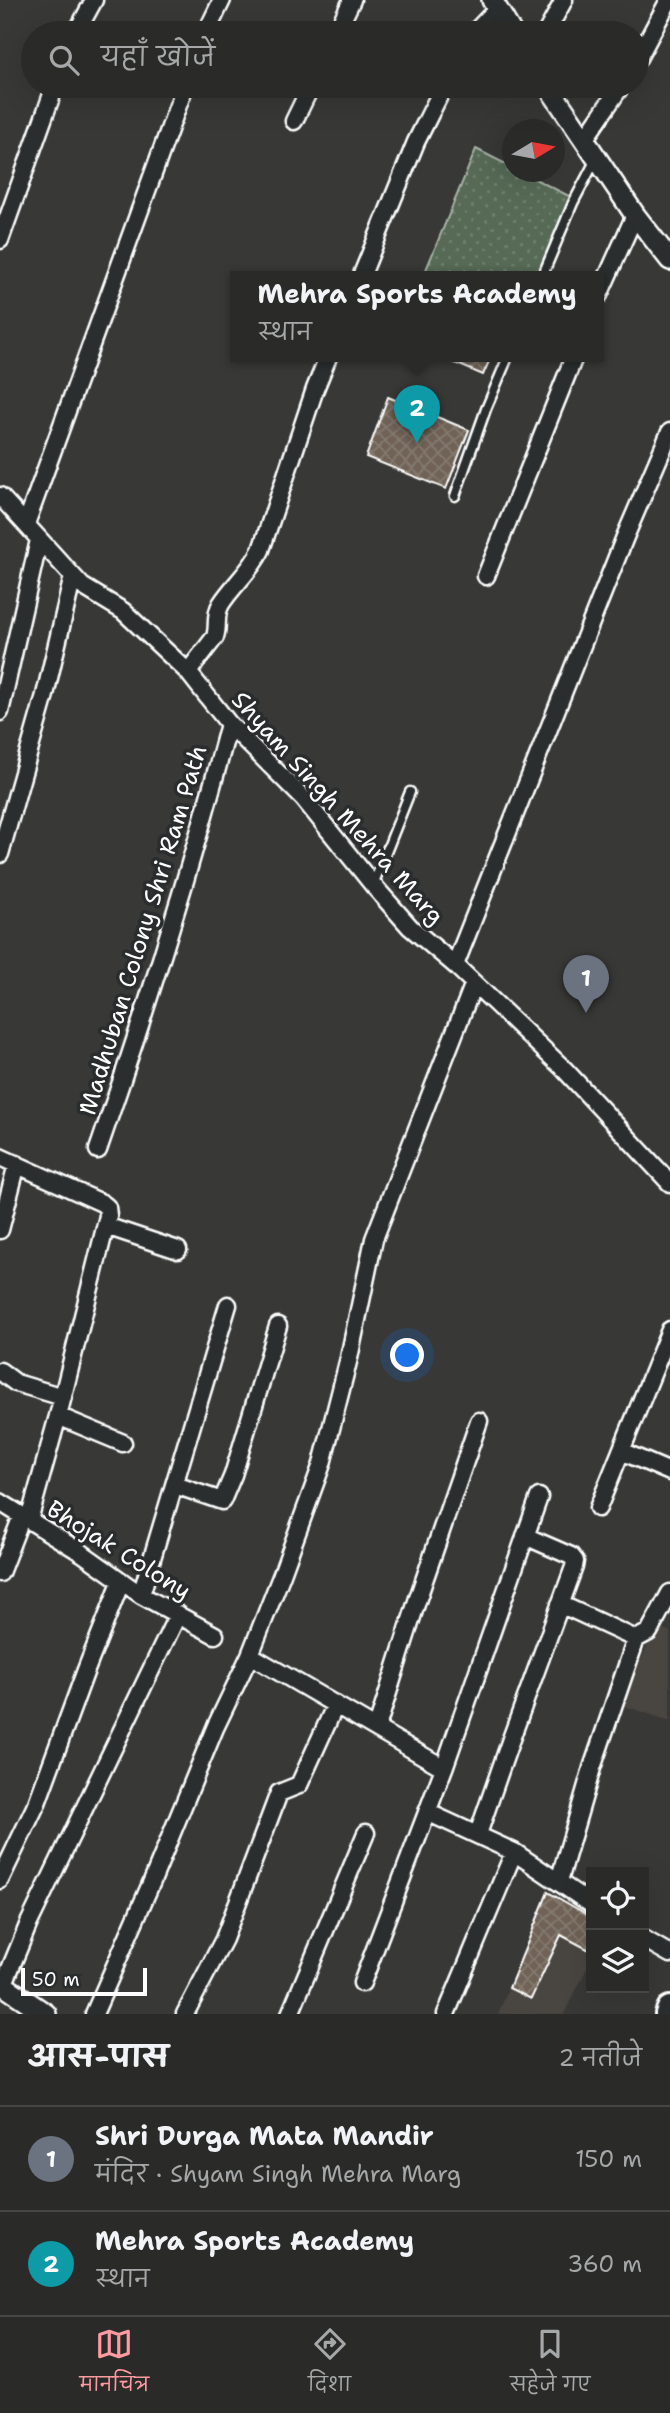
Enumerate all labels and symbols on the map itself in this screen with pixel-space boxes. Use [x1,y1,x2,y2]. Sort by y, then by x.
north arrow [502,119,565,182]
pin: 2 [394,385,440,443]
street label: Shyam Singh Mehra Marg [225,685,451,931]
street label: Madhuban Colony Shri Ram Path [71,741,215,1119]
pin: 1 [563,955,609,1013]
your location [390,1338,424,1372]
street label: Bhojak Colony [41,1493,197,1607]
scale bar [21,1965,147,1997]

